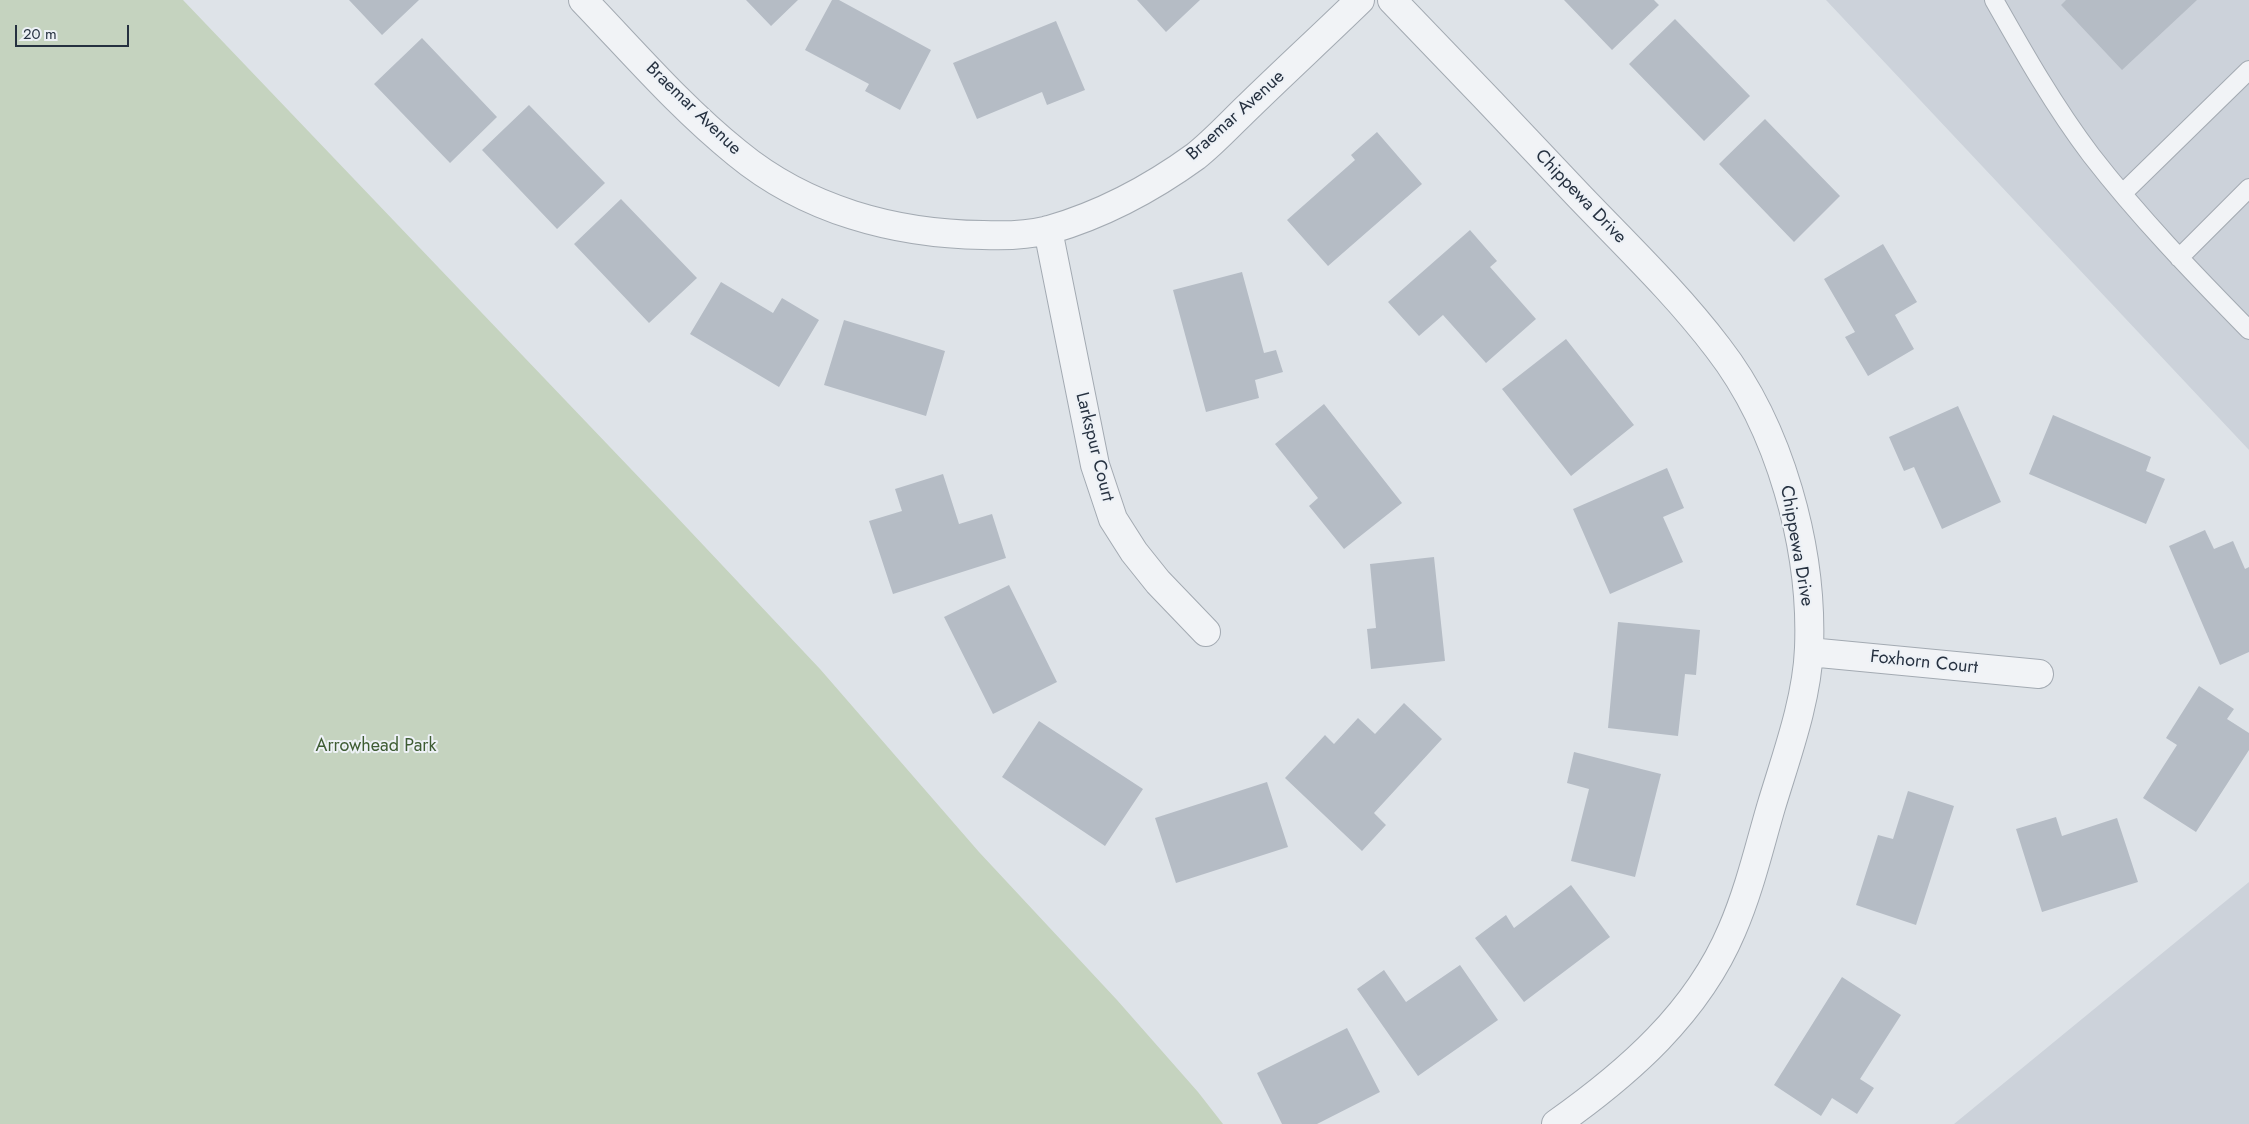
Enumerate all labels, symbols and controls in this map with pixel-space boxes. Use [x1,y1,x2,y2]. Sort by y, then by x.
scale bar [18,15,131,47]
text: 20 m [23,23,57,45]
street label: Braemar Avenue [641,58,745,160]
street label: Braemar Avenue [1183,66,1289,166]
street label: Chippewa Drive [1530,146,1630,248]
street label: Larkspur Court [1070,390,1118,504]
street label: Chippewa Drive [1775,484,1817,608]
street label: Foxhorn Court [1869,647,1979,679]
park label: Arrowhead Park [316,736,436,758]

